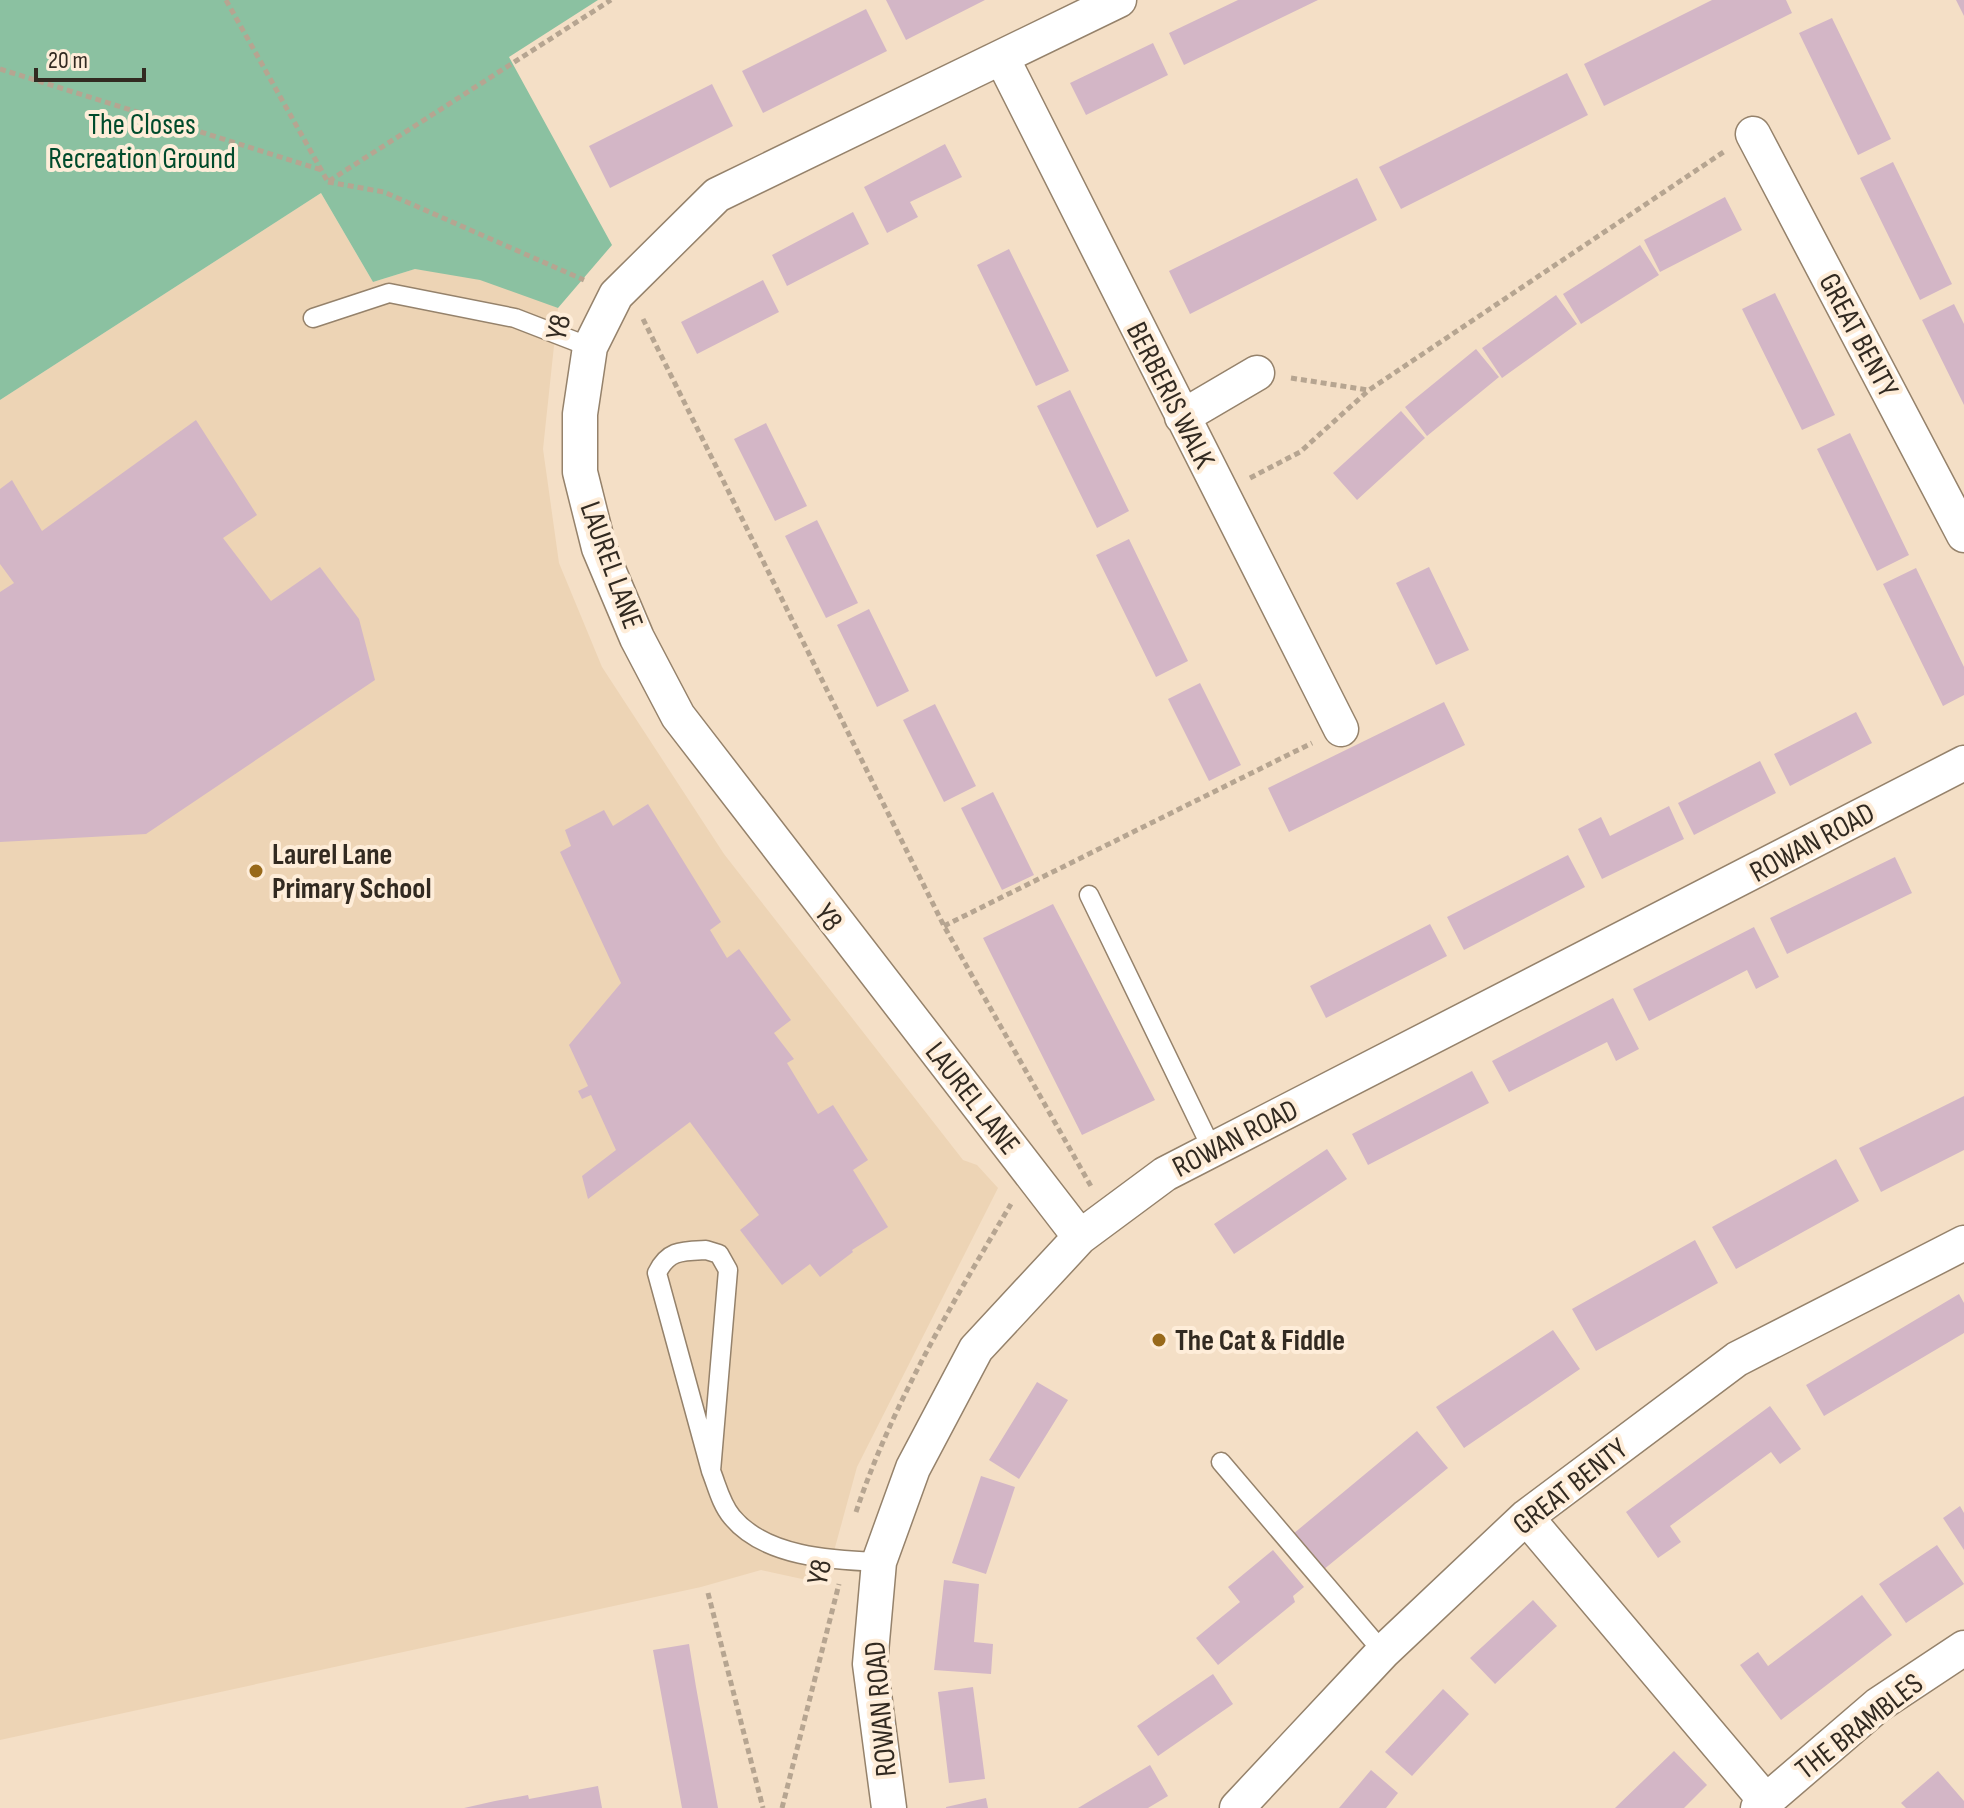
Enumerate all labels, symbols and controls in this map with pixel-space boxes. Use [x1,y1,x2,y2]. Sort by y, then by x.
scale bar [36,32,144,82]
text: 20 m [48,46,88,75]
park label: The Closes Recreation Ground [48,107,236,177]
street label: GREAT BENTY [1810,267,1906,404]
street label: Y8 [538,311,579,344]
street label: BERBERIS WALK [1118,316,1222,475]
street label: LAUREL LANE [571,497,651,634]
street label: ROWAN ROAD [1744,795,1881,891]
place label: Laurel Lane Primary School [272,837,432,907]
marker: Laurel Lane Primary School [247,862,265,880]
street label: Y8 [806,897,850,938]
street label: LAUREL LANE [917,1035,1027,1162]
street label: ROWAN ROAD [1167,1092,1304,1186]
place label: The Cat & Fiddle [1175,1323,1345,1359]
marker: The Cat & Fiddle [1150,1331,1168,1349]
street label: GREAT BENTY [1506,1431,1635,1543]
street label: Y8 [800,1556,840,1589]
street label: ROWAN ROAD [857,1640,905,1778]
street label: THE BRAMBLES [1789,1666,1931,1788]

